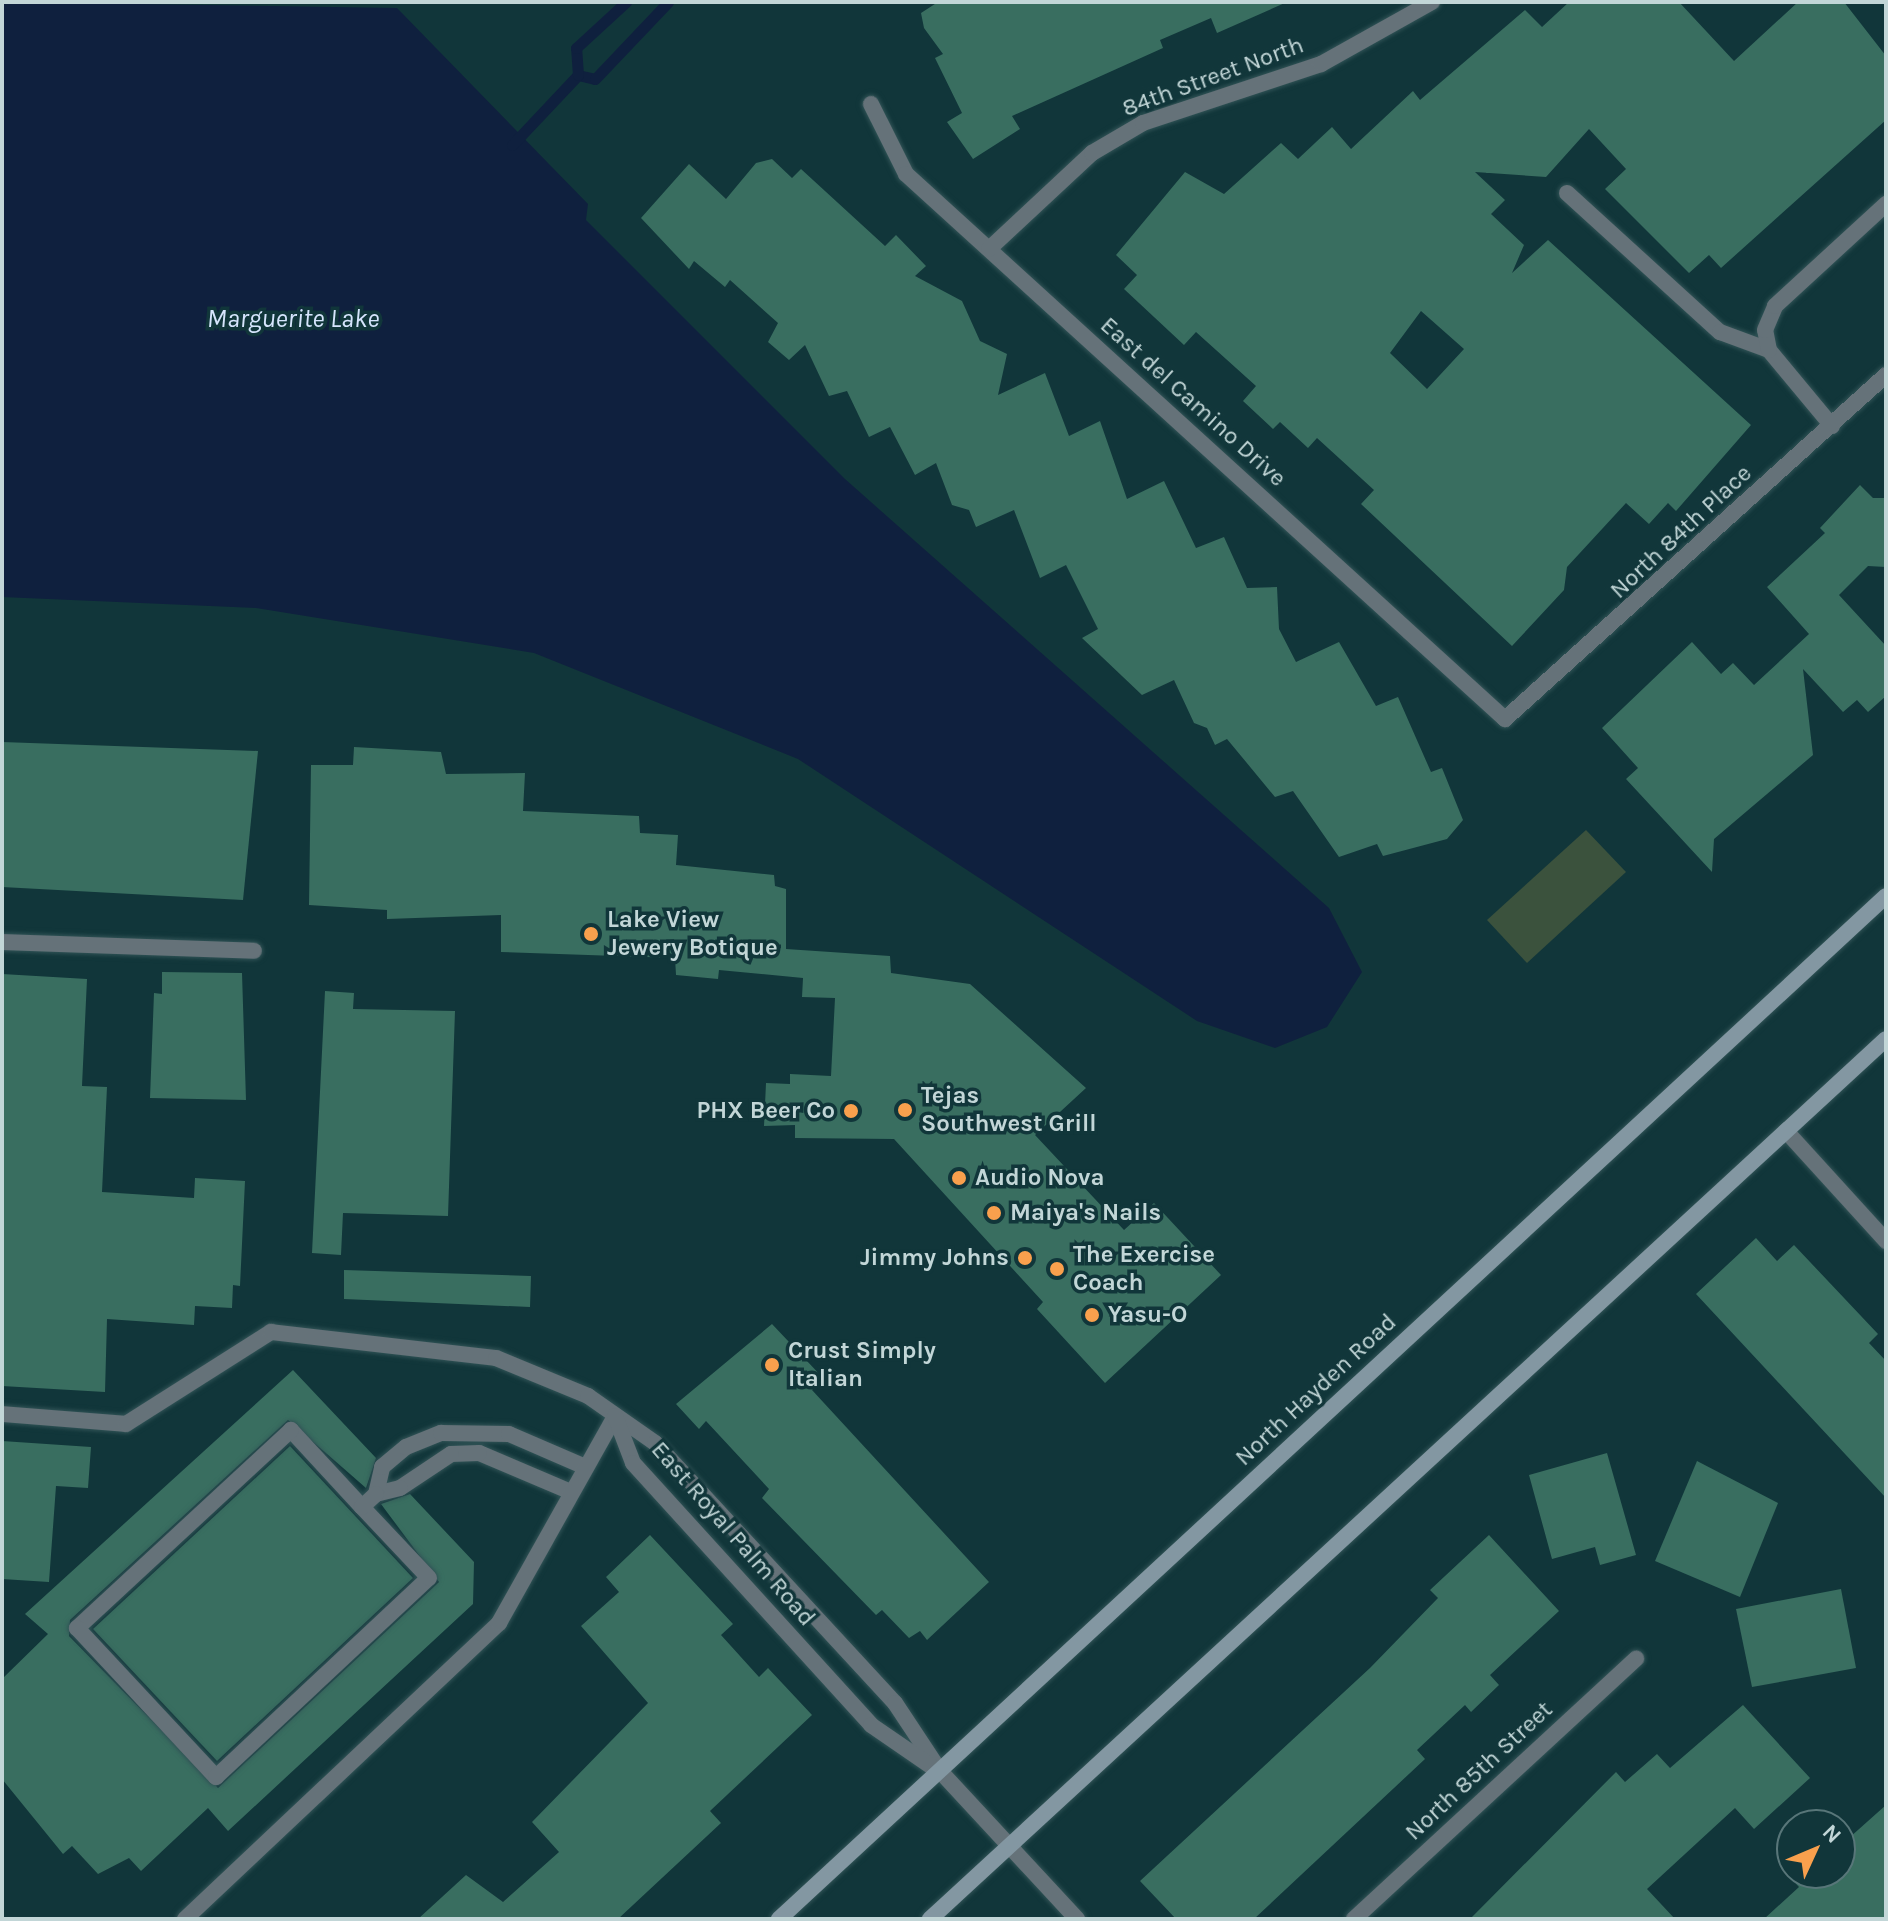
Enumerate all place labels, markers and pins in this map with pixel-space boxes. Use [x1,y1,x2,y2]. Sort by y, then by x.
place label: Lake View Jewery Botique [607,906,778,962]
marker: Lake View Jewery Botique [582,925,600,943]
place label: Tejas Southwest Grill [921,1082,1097,1138]
place label: PHX Beer Co [696,1097,835,1125]
marker: Tejas Southwest Grill [896,1101,914,1119]
marker: PHX Beer Co [842,1102,860,1120]
place label: Audio Nova [975,1164,1105,1192]
marker: Audio Nova [950,1169,968,1187]
place label: Maiya's Nails [1010,1199,1161,1227]
marker: Maiya's Nails [985,1204,1003,1222]
place label: The Exercise Coach [1073,1241,1215,1297]
place label: Jimmy Johns [860,1244,1009,1272]
marker: Jimmy Johns [1016,1249,1034,1267]
marker: The Exercise Coach [1048,1260,1066,1278]
place label: Yasu-O [1108,1301,1187,1329]
marker: Yasu-O [1083,1306,1101,1324]
place label: Crust Simply Italian [788,1337,936,1393]
marker: Crust Simply Italian [763,1356,781,1374]

